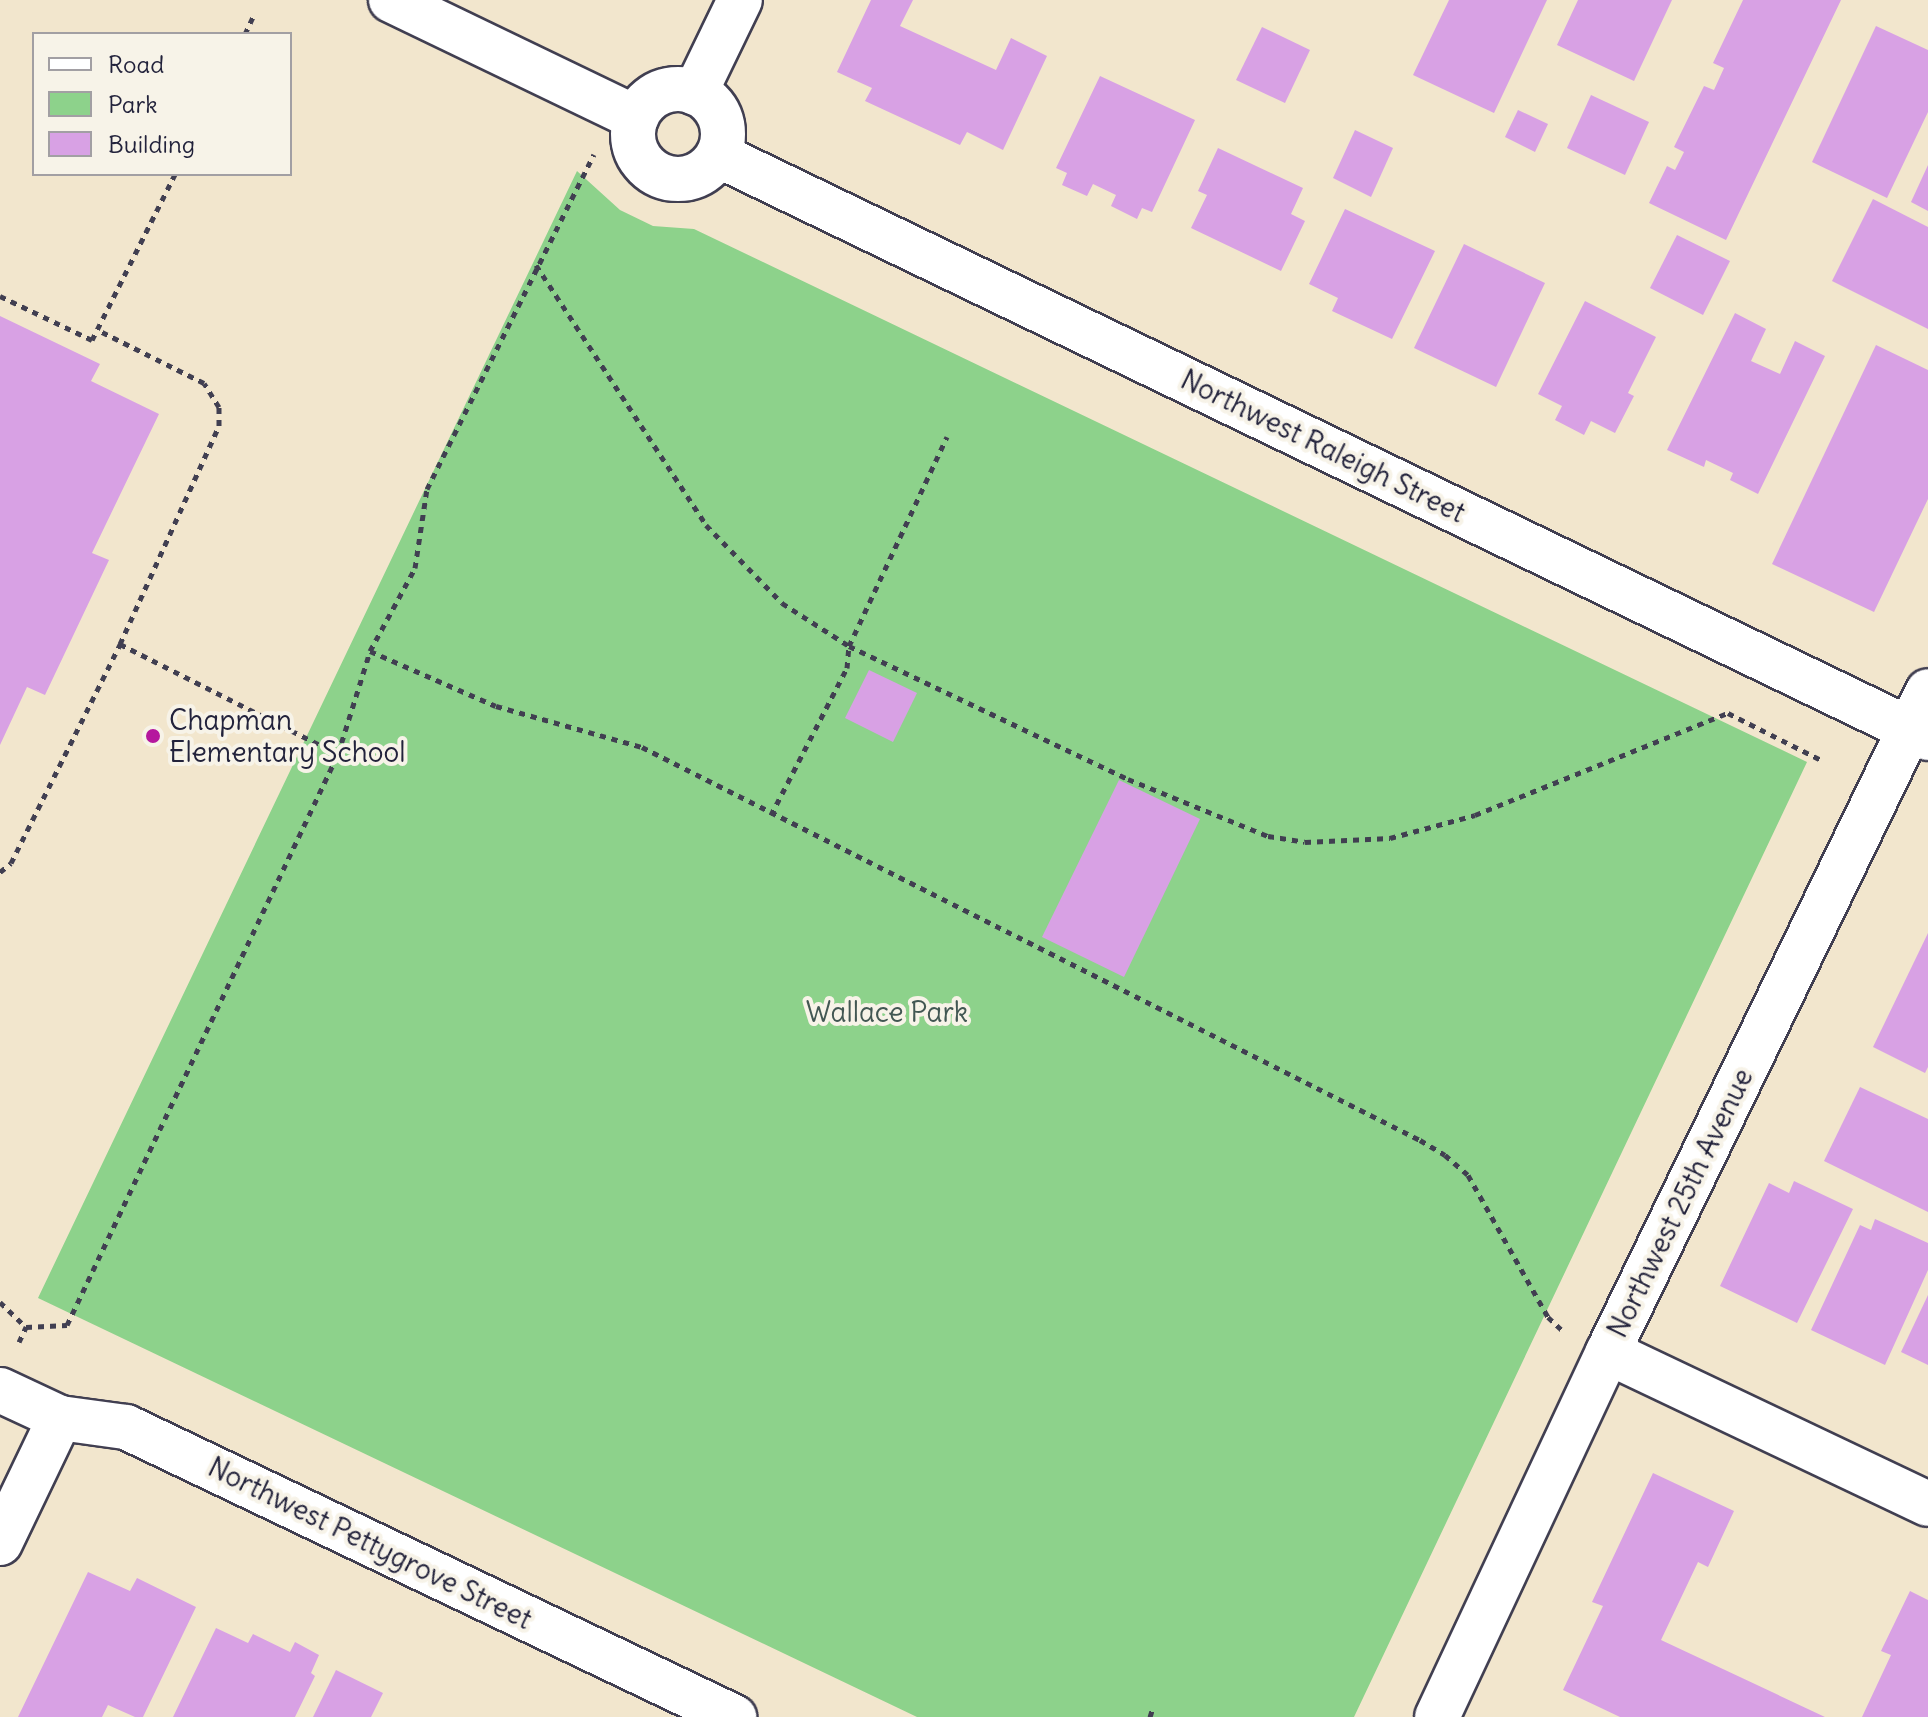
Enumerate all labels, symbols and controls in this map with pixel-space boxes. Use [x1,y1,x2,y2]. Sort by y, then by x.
legend [32,32,292,176]
text: Road [108,49,164,79]
text: Park [108,89,158,119]
text: Building [108,129,195,159]
street label: Northwest Raleigh Street [1175,363,1471,529]
place label: Chapman Elementary School [169,703,406,769]
marker: Chapman Elementary School [144,727,162,745]
park label: Wallace Park [806,995,968,1029]
street label: Northwest 25th Avenue [1600,1063,1760,1343]
street label: Northwest Pettygrove Street [203,1450,537,1636]

